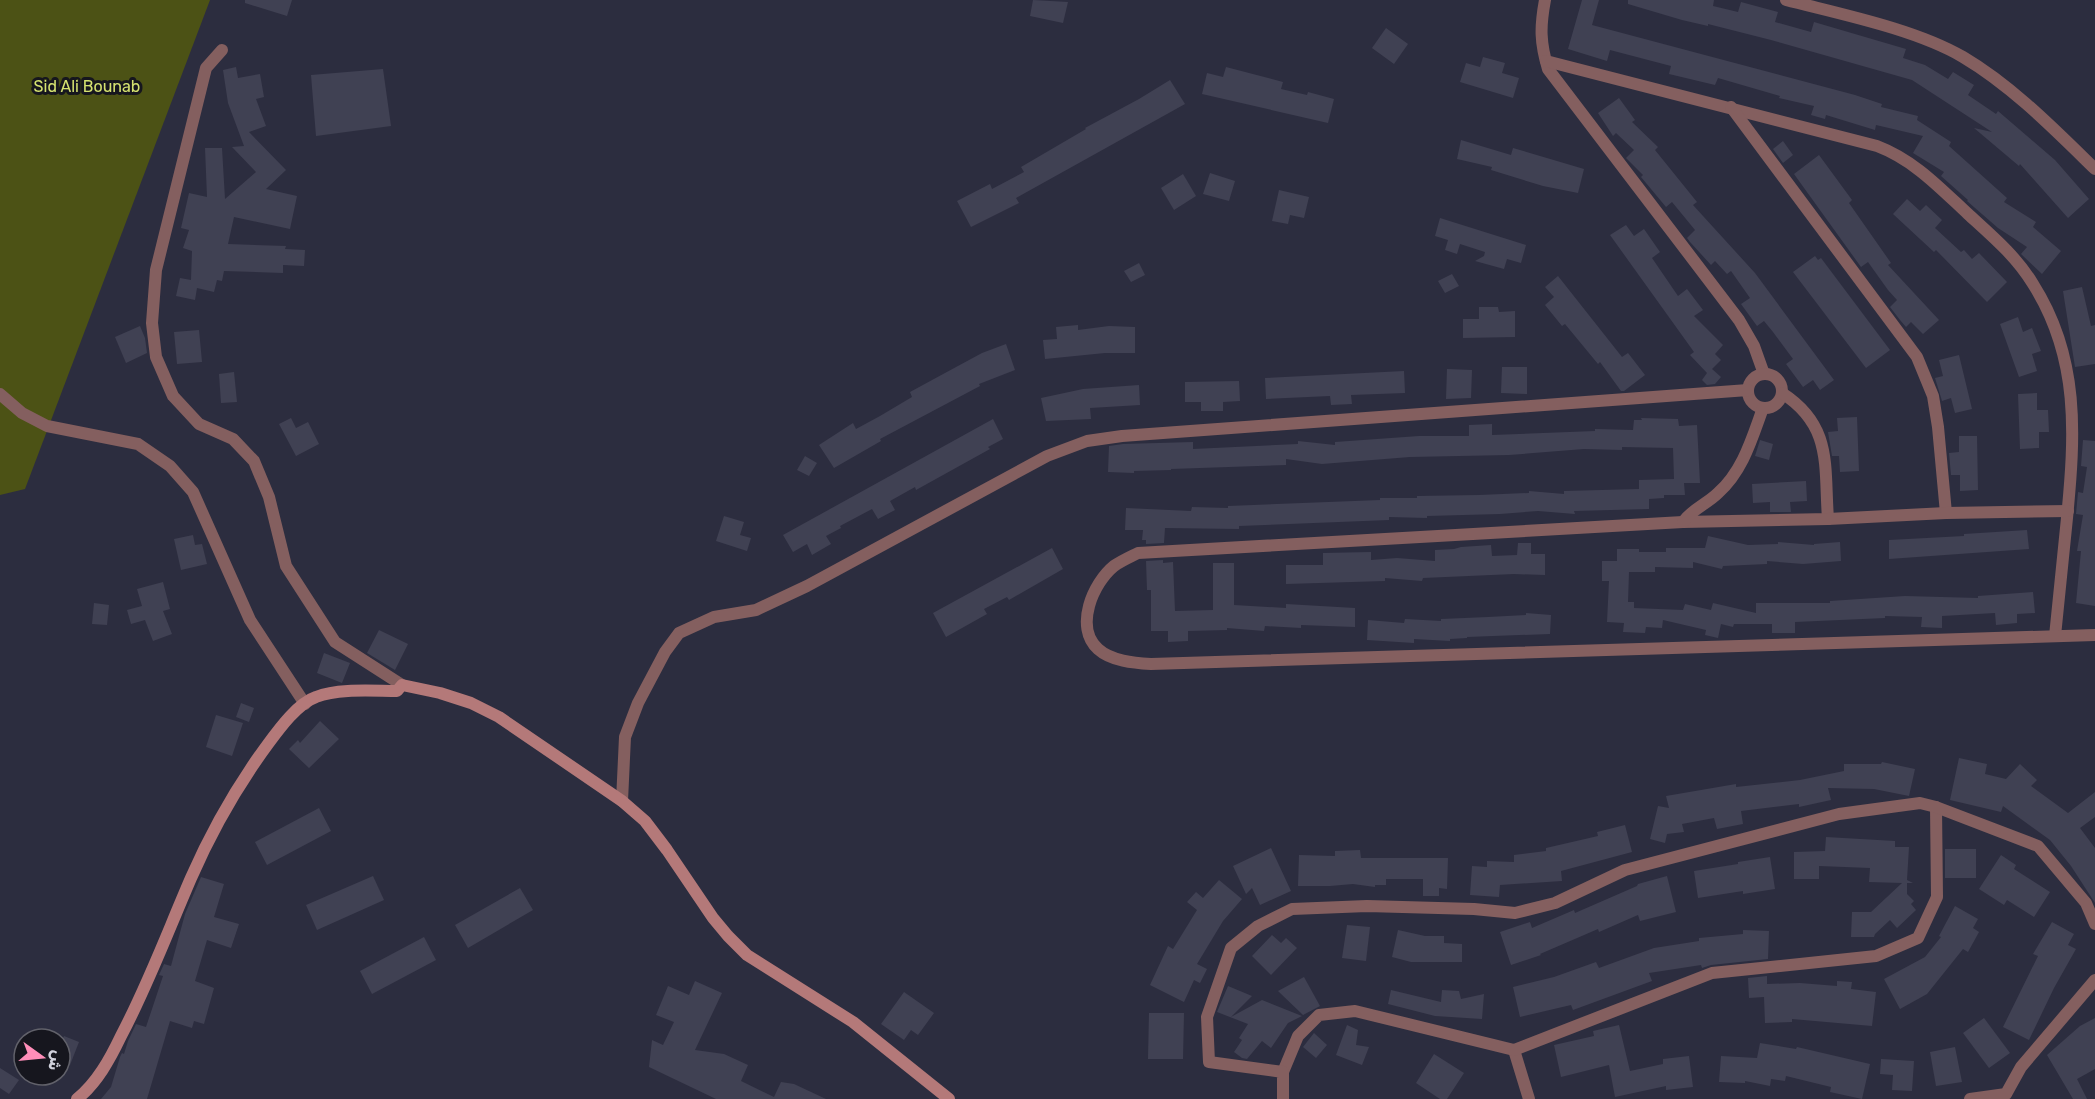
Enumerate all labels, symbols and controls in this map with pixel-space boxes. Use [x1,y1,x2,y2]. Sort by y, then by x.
park label: Sid Ali Bounab [34,77,140,96]
north arrow [12,1027,72,1087]
text: ش [44,1048,68,1073]

